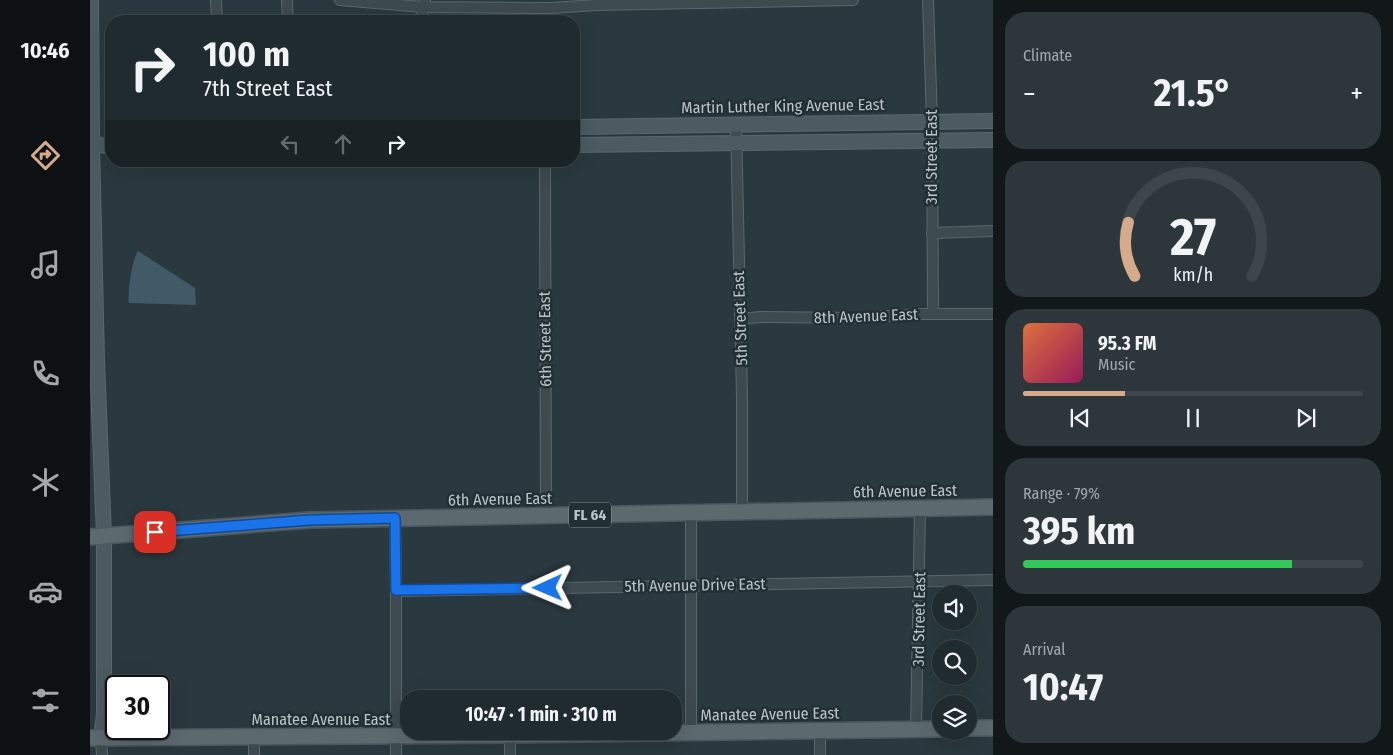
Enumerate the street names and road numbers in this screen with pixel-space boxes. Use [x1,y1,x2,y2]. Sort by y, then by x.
street label: Martin Luther King Avenue East [681,95,886,117]
street label: 3rd Street East [922,109,941,204]
street label: 5th Street East [729,270,751,366]
street label: 6th Street East [535,290,555,387]
street label: 8th Avenue East [814,305,919,327]
street label: 6th Avenue East [853,481,958,501]
street label: 6th Avenue East [448,489,553,509]
road number: FL 64 [569,502,611,528]
street label: 3rd Street East [909,571,929,667]
street label: 5th Avenue Drive East [624,574,767,596]
street label: Manatee Avenue East [700,703,840,725]
street label: Manatee Avenue East [252,710,391,729]

